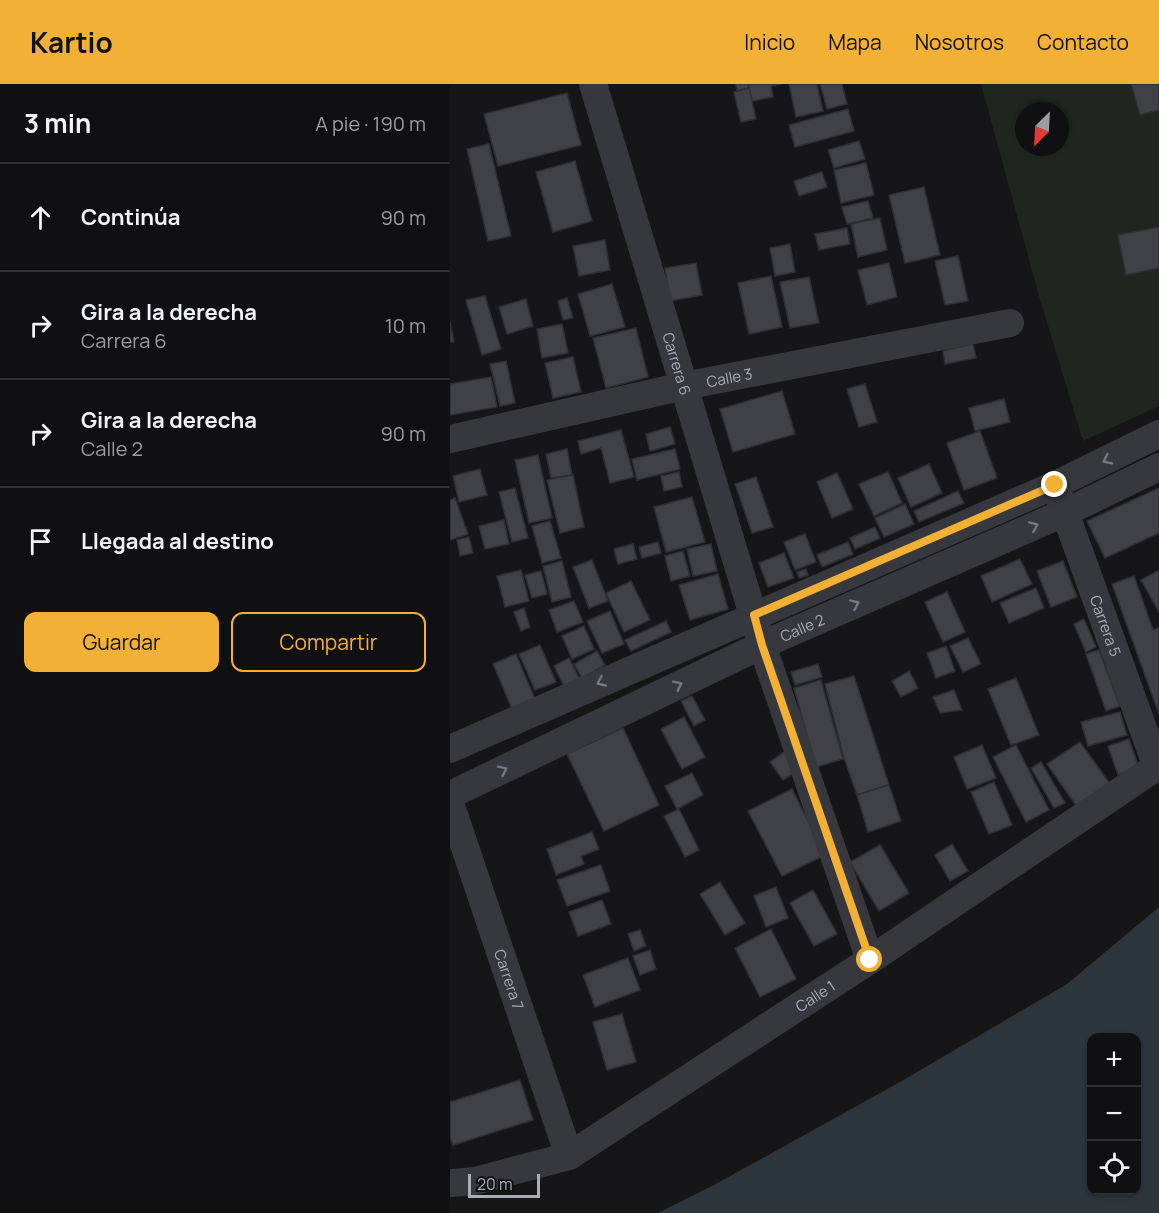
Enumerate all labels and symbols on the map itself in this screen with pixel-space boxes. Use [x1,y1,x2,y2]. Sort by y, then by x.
north arrow [1015,102,1069,156]
street label: Carrera 6 [658,330,697,397]
street label: Calle 3 [705,363,754,392]
one-way arrow [1102,453,1113,464]
route end [1041,471,1067,497]
one-way arrow [1028,521,1039,533]
street label: Carrera 5 [1085,592,1127,659]
one-way arrow [849,599,860,611]
street label: Calle 2 [777,609,828,646]
one-way arrow [597,675,608,687]
one-way arrow [672,681,683,692]
one-way arrow [496,766,507,777]
street label: Carrera 7 [489,946,529,1012]
route start [856,946,882,972]
street label: Calle 1 [791,975,839,1016]
scale bar [468,1171,540,1198]

